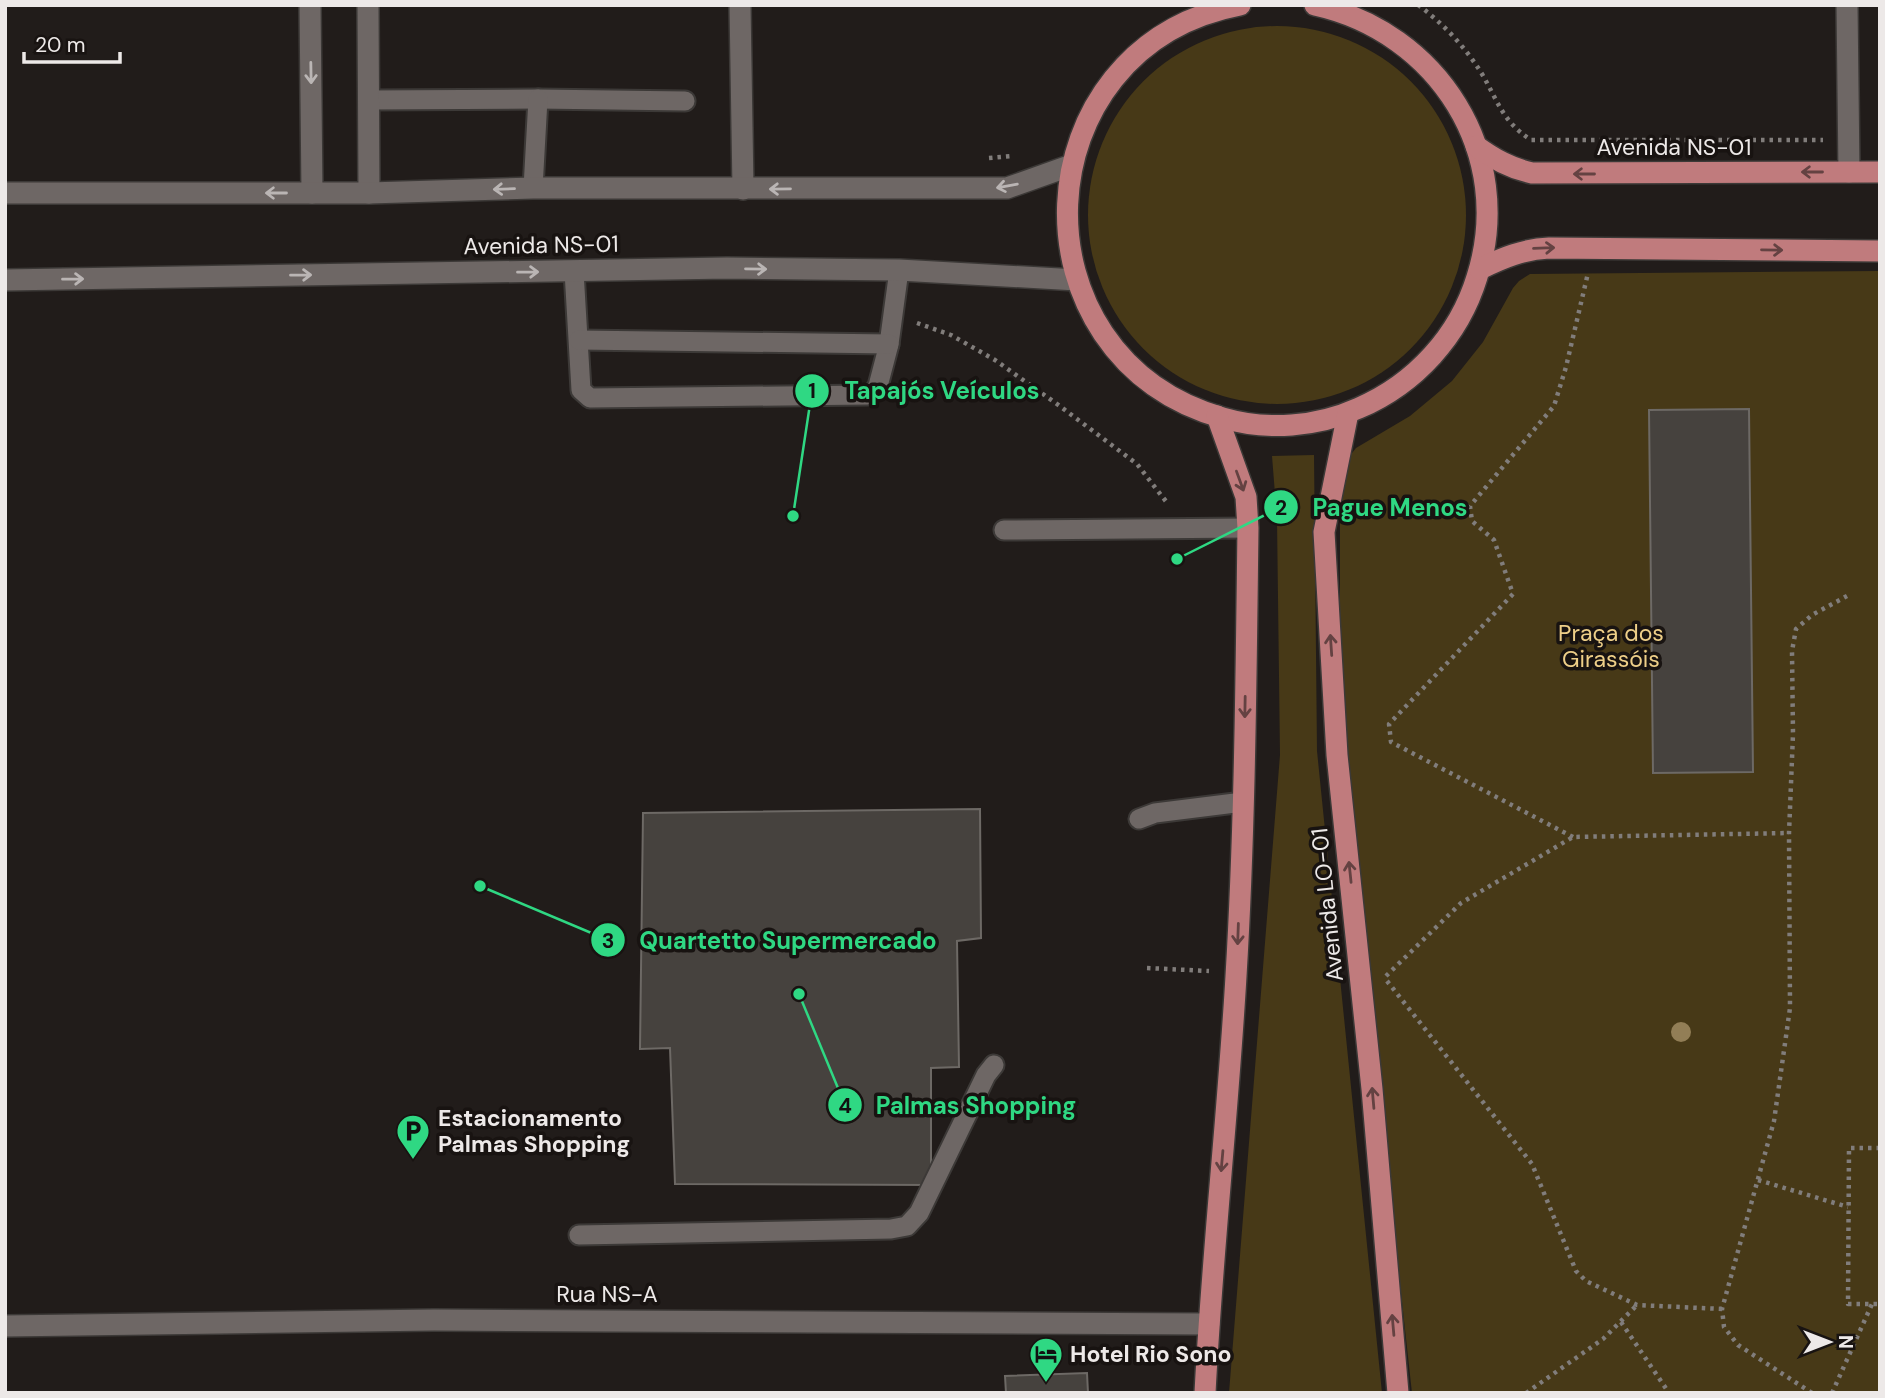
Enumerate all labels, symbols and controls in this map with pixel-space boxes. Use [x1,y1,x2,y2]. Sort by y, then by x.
scale bar [24,21,121,65]
text: 20 m [35,31,86,59]
one-way arrow [304,62,318,85]
street label: Avenida NS-01 [1596,132,1752,162]
one-way arrow [1800,165,1823,179]
one-way arrow [1573,167,1596,181]
one-way arrow [996,180,1019,193]
one-way arrow [492,182,515,196]
one-way arrow [769,182,792,196]
one-way arrow [265,186,288,200]
street label: Avenida NS-01 [463,229,619,261]
one-way arrow [1533,242,1556,255]
one-way arrow [1760,243,1783,257]
one-way arrow [744,262,767,275]
one-way arrow [517,265,540,279]
one-way arrow [289,269,312,282]
one-way arrow [62,272,85,286]
callout: Tapajós Veículos [795,368,1053,413]
text: Tapajós Veículos [844,375,1040,406]
text: 1 [808,377,816,405]
one-way arrow [1235,469,1247,491]
callout: Pague Menos [1264,485,1482,530]
text: Pague Menos [1312,492,1468,523]
text: 2 [1275,494,1287,522]
park label: Praça dos Girassóis [1558,618,1664,674]
one-way arrow [1324,634,1337,657]
one-way arrow [1238,695,1252,718]
street label: Avenida LO-01 [1304,827,1350,983]
one-way arrow [1343,861,1356,884]
callout: Quartetto Supermercado [590,918,951,963]
one-way arrow [1231,923,1244,946]
text: Quartetto Supermercado [639,925,937,956]
text: 3 [602,927,614,955]
callout: Palmas Shopping [827,1083,1091,1128]
one-way arrow [1366,1087,1379,1110]
text: Palmas Shopping [876,1090,1076,1121]
text: 4 [838,1092,852,1120]
place label: Estacionamento Palmas Shopping [438,1103,630,1159]
parking icon: Estacionamento Palmas Shopping [394,1112,432,1161]
one-way arrow [1215,1150,1228,1172]
street label: Rua NS-A [556,1279,658,1309]
north arrow [1794,1307,1864,1377]
one-way arrow [1386,1314,1399,1337]
hotel icon: Hotel Rio Sono [1027,1335,1065,1384]
text: N [1833,1335,1858,1349]
place label: Hotel Rio Sono [1070,1339,1231,1369]

